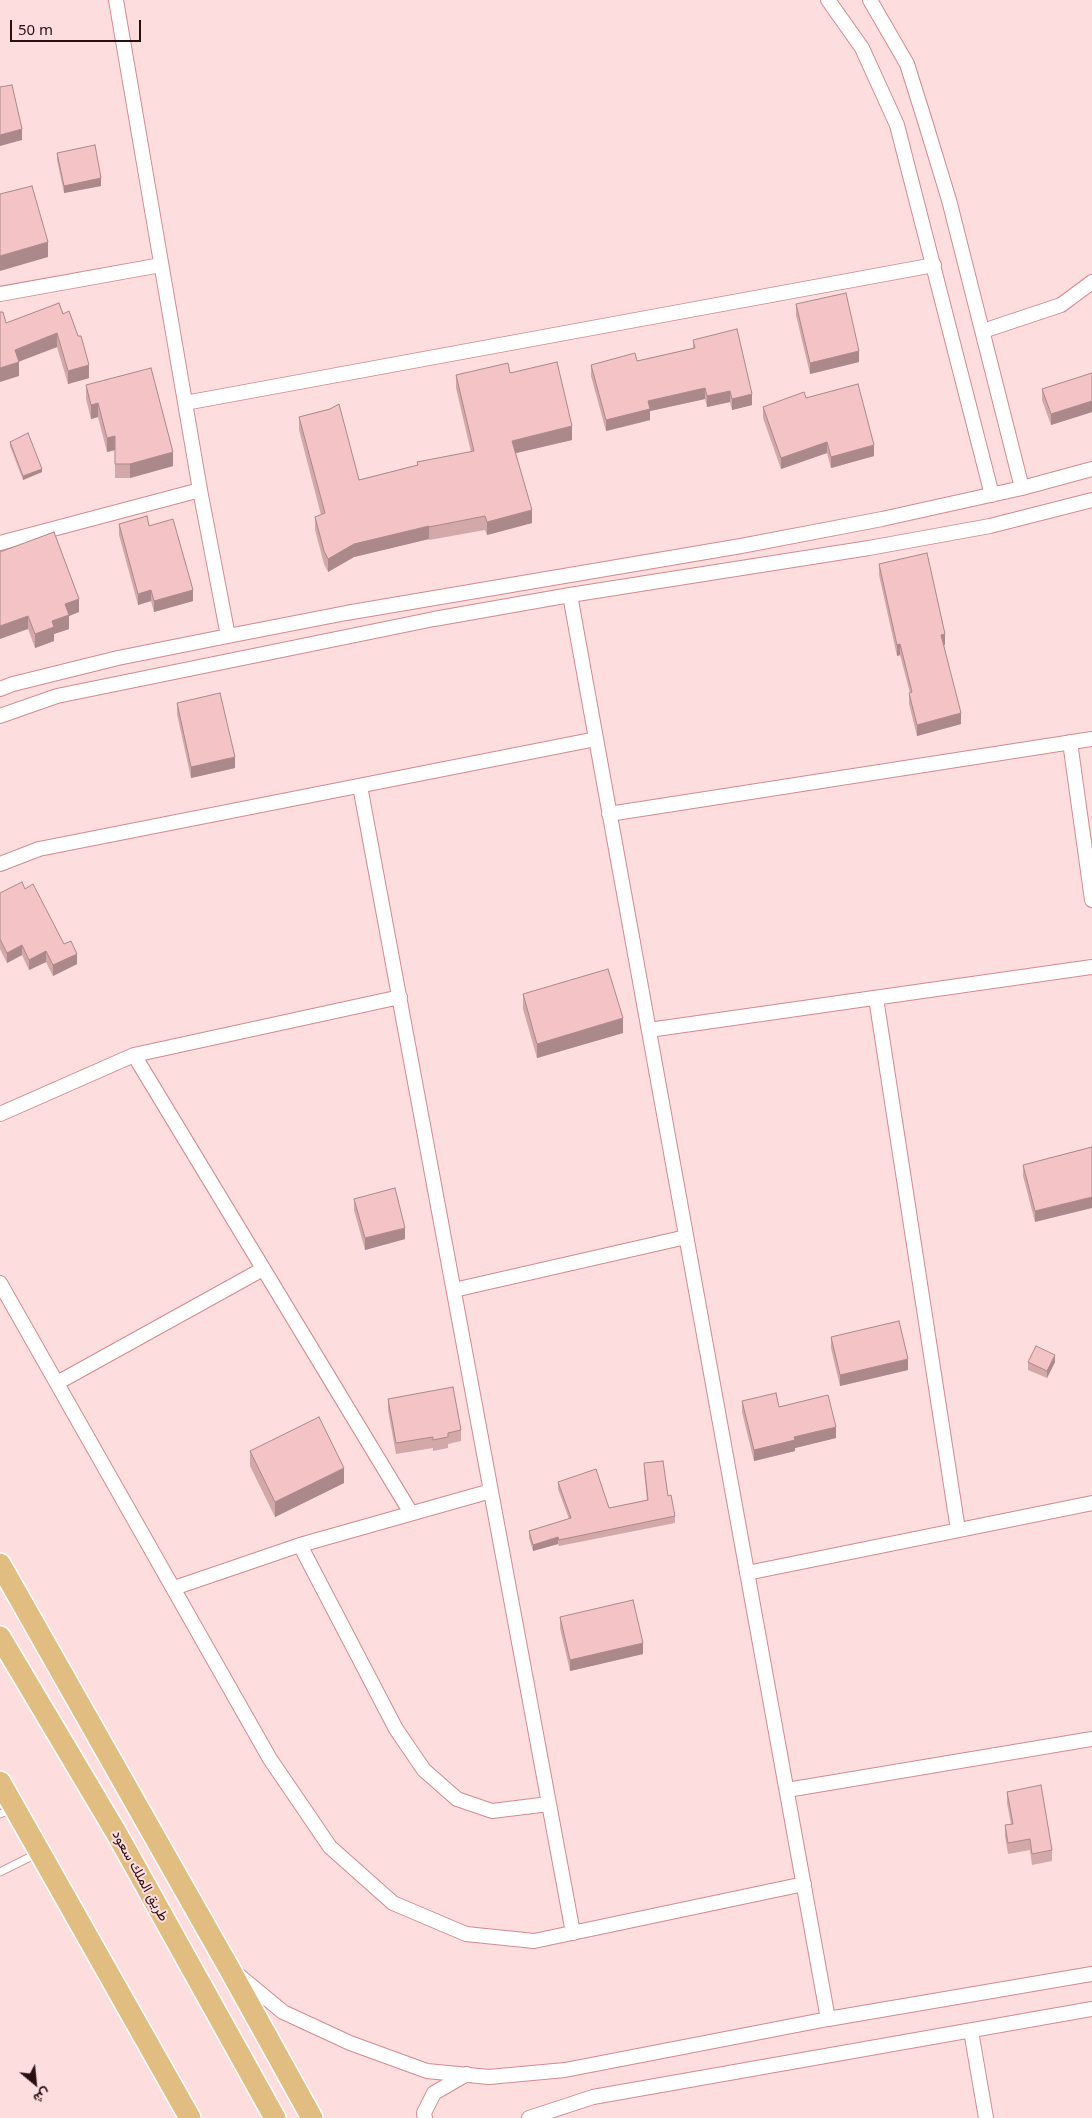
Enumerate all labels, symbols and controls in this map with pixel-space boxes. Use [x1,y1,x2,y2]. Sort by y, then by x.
scale bar [12,10,144,42]
text: 50 m [18,19,53,39]
street label: طريق الملك سعود [108,1828,172,1924]
north arrow [10,2058,60,2108]
text: ش [30,2084,54,2109]

